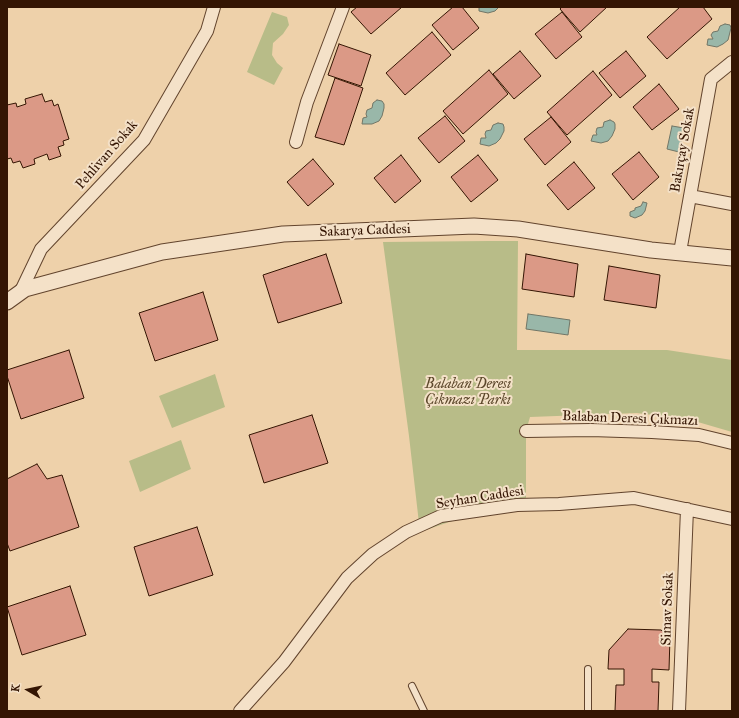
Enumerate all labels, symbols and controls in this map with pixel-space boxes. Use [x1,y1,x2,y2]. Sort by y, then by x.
street label: Bakırçay Sokak [667,106,699,194]
street label: Pehlivan Sokak [72,117,142,193]
street label: Sakarya Caddesi [319,221,411,241]
park label: Balaban Deresi Çıkmazı Parkı [425,377,511,410]
street label: Balaban Deresi Çıkmazı [562,408,698,430]
street label: Seyhan Caddesi [435,483,525,513]
street label: Simav Sokak [658,572,678,646]
north arrow [8,670,48,710]
text: K [9,683,23,693]

